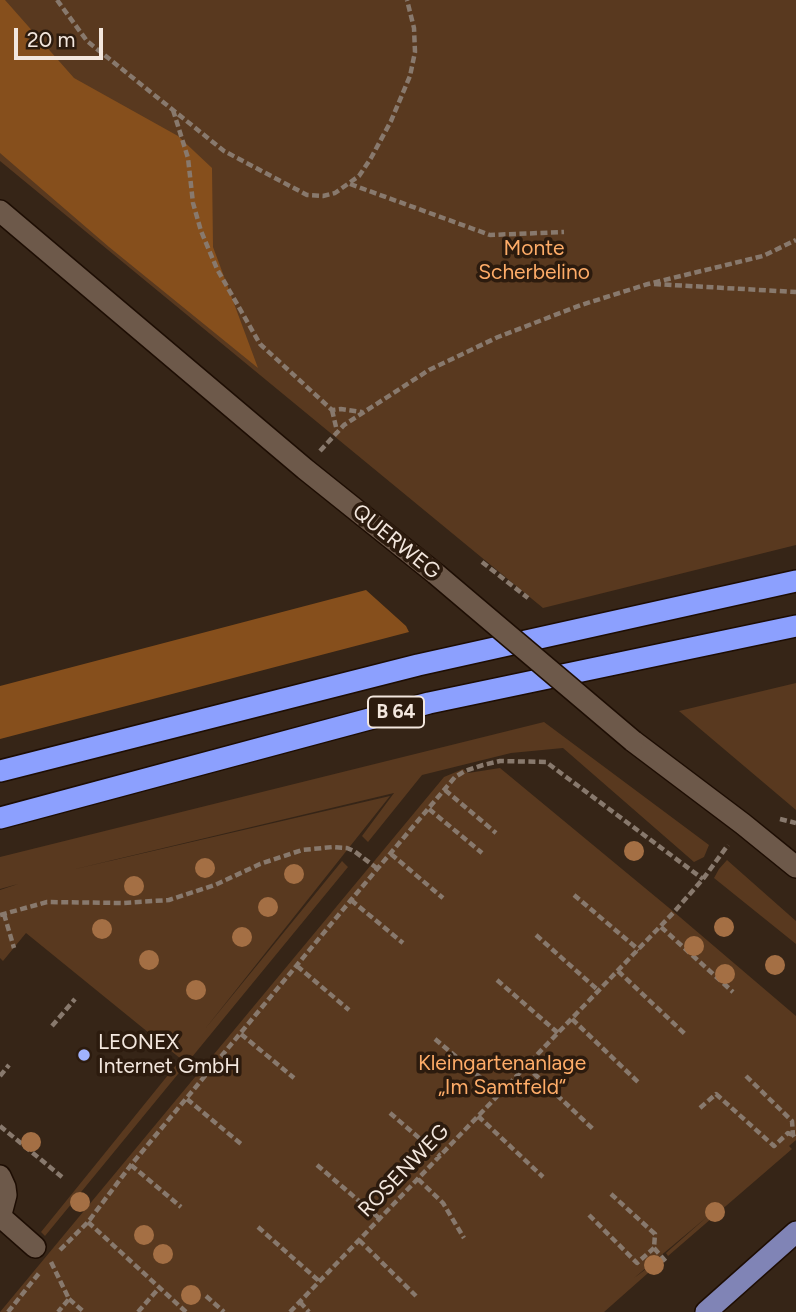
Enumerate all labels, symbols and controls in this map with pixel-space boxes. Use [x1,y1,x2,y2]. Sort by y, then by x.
scale bar [18,14,107,58]
text: 20 m [27,27,75,52]
park label: Monte Scherbelino [478,236,590,286]
street label: QUERWEG [347,499,445,585]
road number: B 64 [368,696,424,727]
place label: LEONEX Internet GmbH [98,1030,240,1080]
marker: LEONEX Internet GmbH [76,1047,92,1063]
park label: Kleingartenanlage „Im Samtfeld“ [418,1051,586,1101]
street label: ROSENWEG [353,1119,455,1223]

